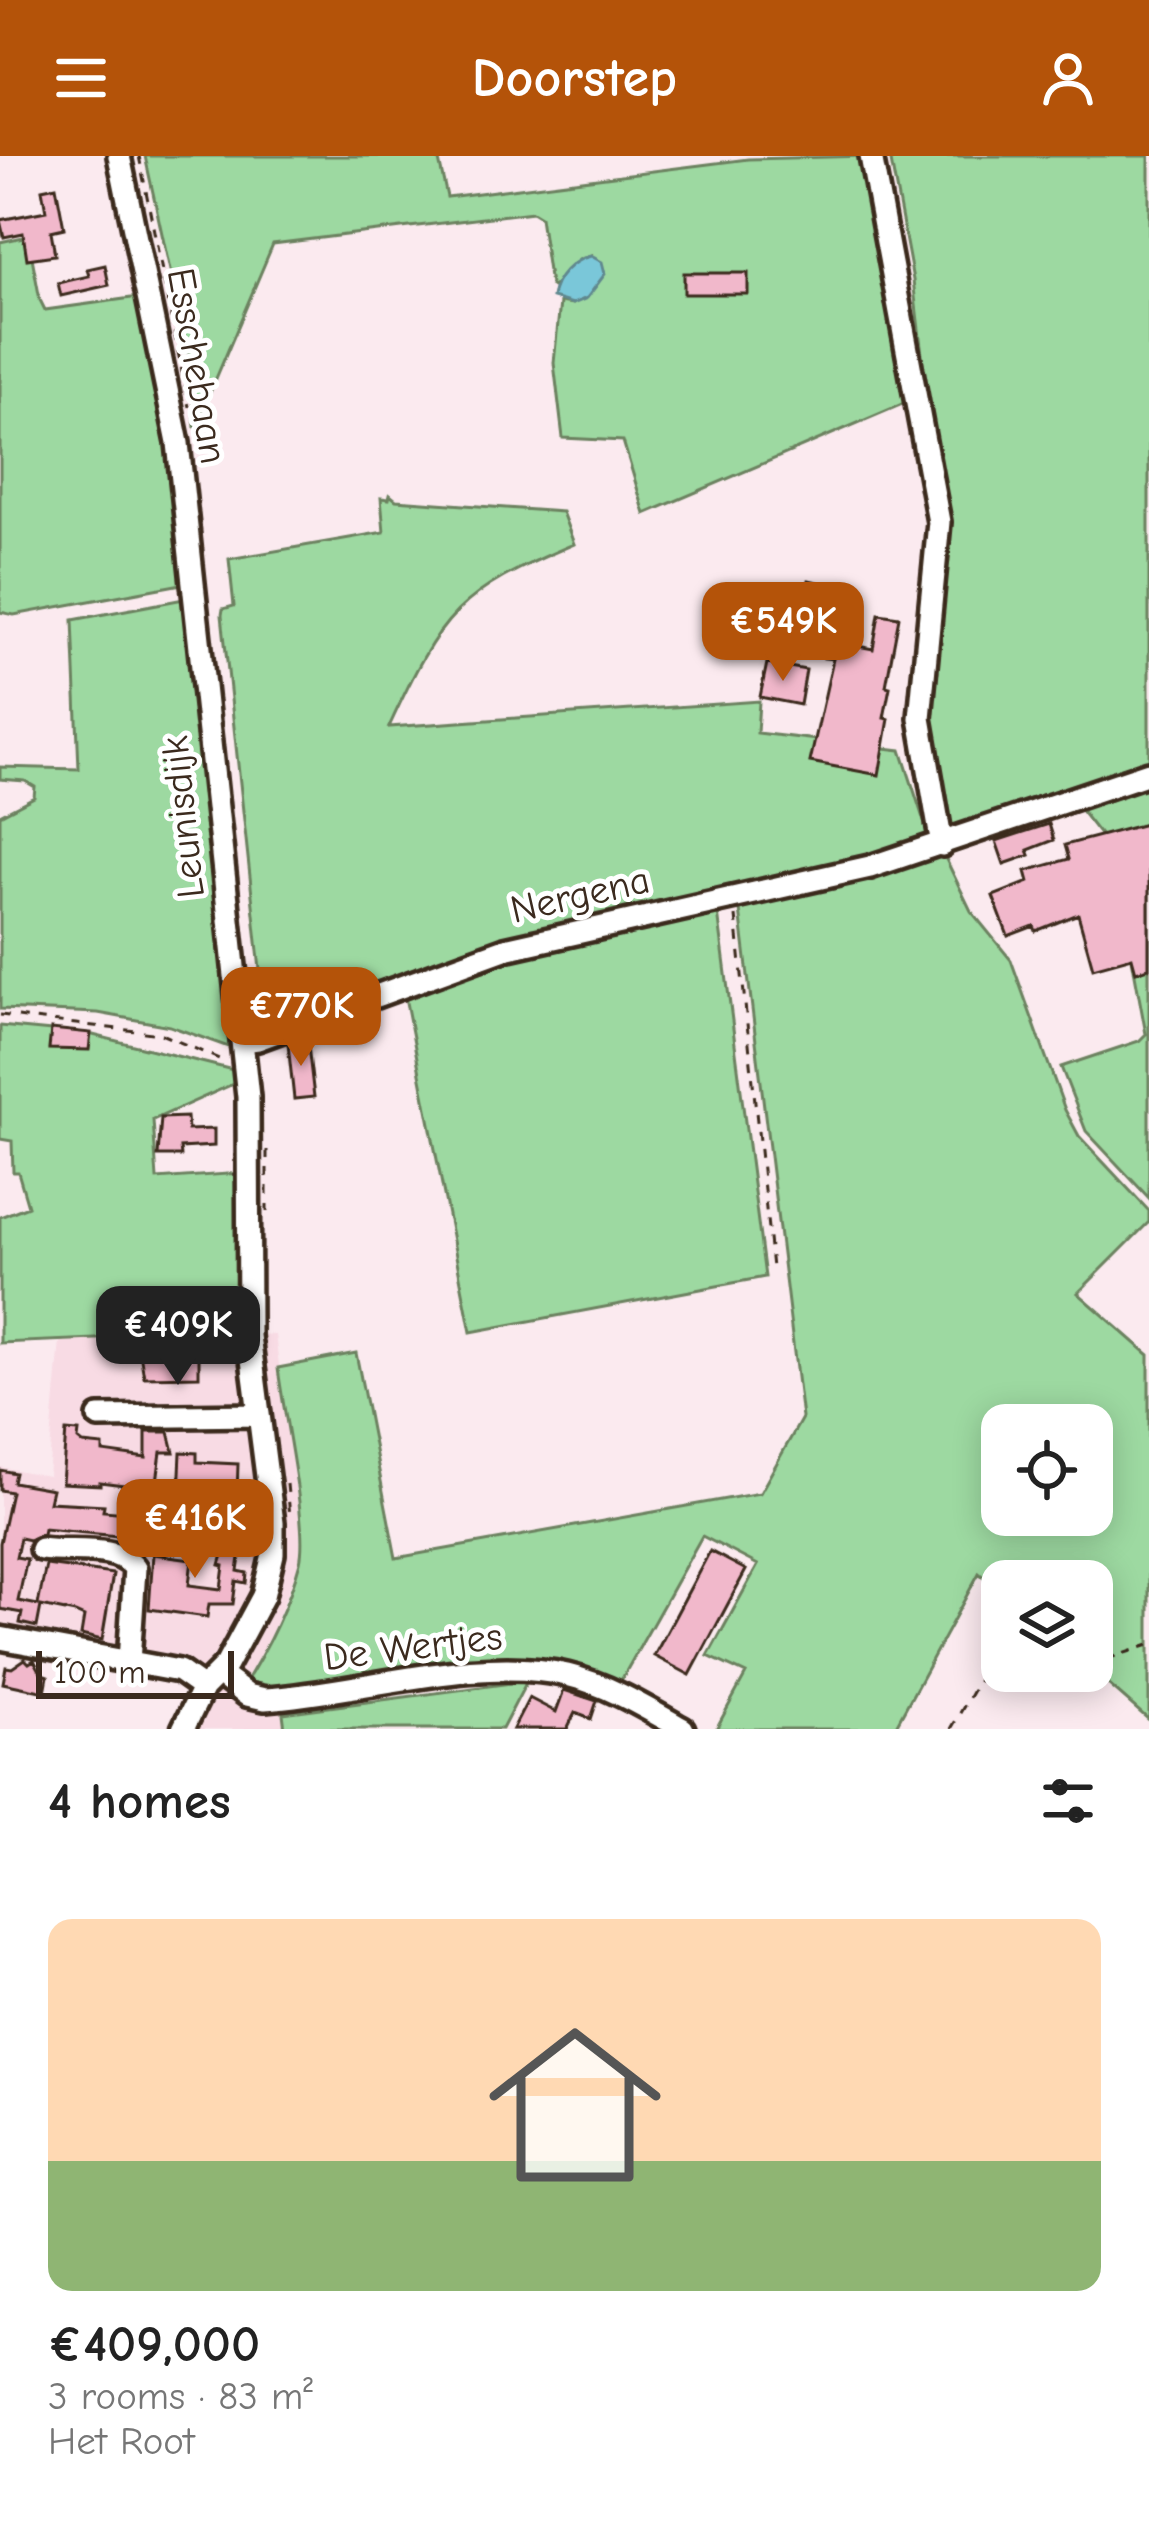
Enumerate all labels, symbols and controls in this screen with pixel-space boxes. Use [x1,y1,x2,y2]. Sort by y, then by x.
icon: menu [48,45,114,111]
icon: person [1035,45,1101,111]
text: Doorstep [472,47,677,110]
street label: Esschebaan [158,265,236,467]
pin: €549K [699,582,867,684]
text: €549K [729,598,837,643]
street label: Leunisdijk [152,734,214,900]
street label: Nergena [506,857,654,933]
pin: €770K [217,967,385,1069]
text: €770K [248,983,354,1028]
pin: €409K [94,1286,262,1388]
text: €409K [123,1302,233,1347]
map controls [981,1404,1113,1692]
button: locate [981,1404,1113,1536]
pin: €416K [111,1479,279,1581]
text: €416K [144,1495,246,1540]
button: layers [981,1560,1113,1692]
street label: De Wertjes [321,1614,505,1680]
scale bar [36,1645,234,1698]
text: 100 m [54,1653,146,1691]
icon: filters [1035,1768,1101,1834]
text: 4 homes [48,1772,231,1831]
icon: home [467,1997,683,2213]
text: €409,000 [48,2315,260,2374]
text: 3 rooms · 83 m² [48,2374,313,2419]
text: Het Root [48,2419,195,2464]

